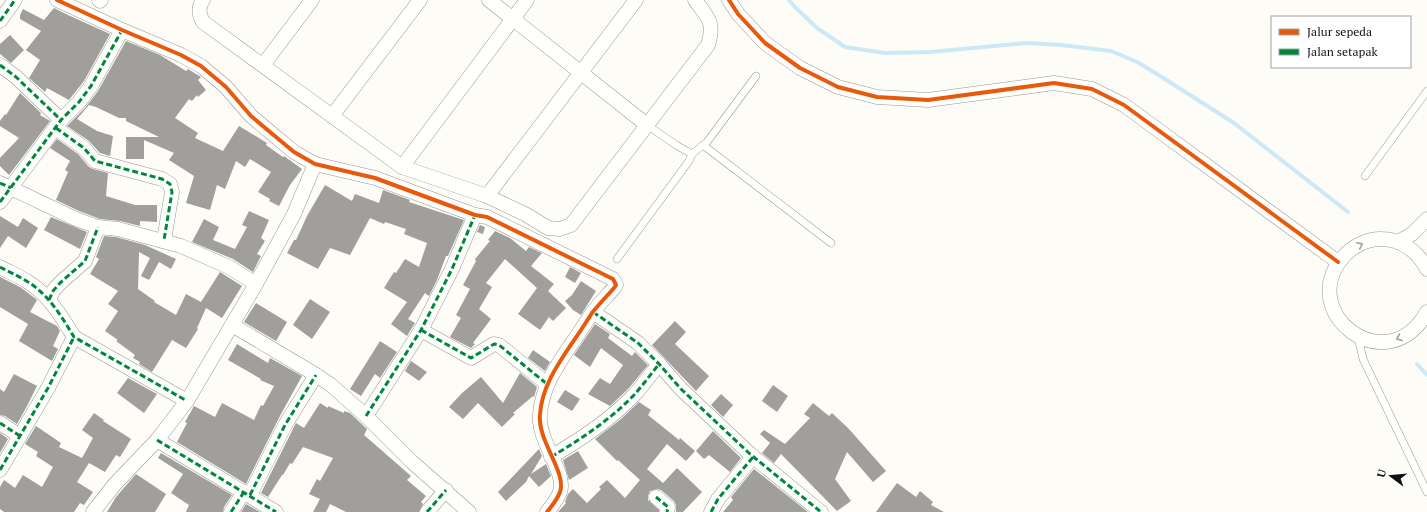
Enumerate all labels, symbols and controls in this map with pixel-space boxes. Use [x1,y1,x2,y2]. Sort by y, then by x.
legend [1271,16,1411,68]
text: Jalur sepeda [1307,24,1372,39]
text: Jalan setapak [1307,44,1378,59]
one-way arrow [1355,242,1363,250]
one-way arrow [1396,333,1404,341]
north arrow [1371,456,1411,496]
text: U [1374,467,1389,479]

